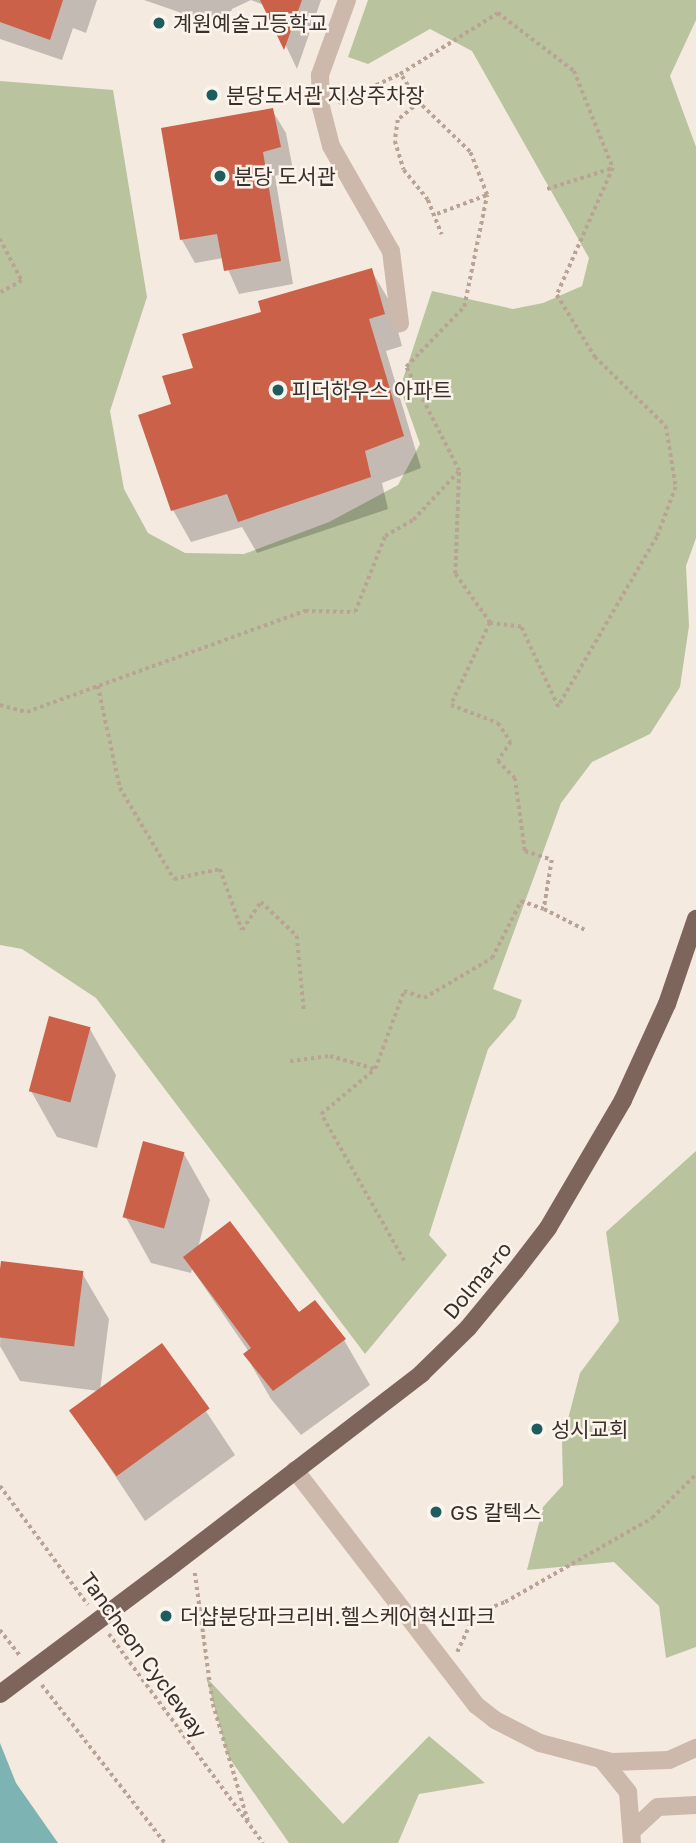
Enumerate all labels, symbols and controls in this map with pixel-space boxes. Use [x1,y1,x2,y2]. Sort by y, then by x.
place label: 계원예술고등학교 [173,10,328,36]
marker: 계원예술고등학교 [151,15,167,31]
place label: 분당도서관 지상주차장 [226,82,424,108]
marker: 분당도서관 지상주차장 [204,87,220,103]
place label: 분당 도서관 [234,163,336,189]
marker: 분당 도서관 [212,168,228,184]
place label: 피더하우스 아파트 [292,377,452,403]
marker: 피더하우스 아파트 [270,382,286,398]
street label: Dolma-ro [437,1236,517,1324]
place label: 성시교회 [551,1416,628,1442]
marker: 성시교회 [529,1421,545,1437]
place label: GS 칼텍스 [450,1499,541,1525]
marker: GS 칼텍스 [428,1504,444,1520]
street label: Tancheon Cycleway [75,1567,213,1743]
place label: 더샵분당파크리버.헬스케어혁신파크 [180,1603,495,1629]
marker: 더샵분당파크리버.헬스케어혁신파크 [158,1608,174,1624]

